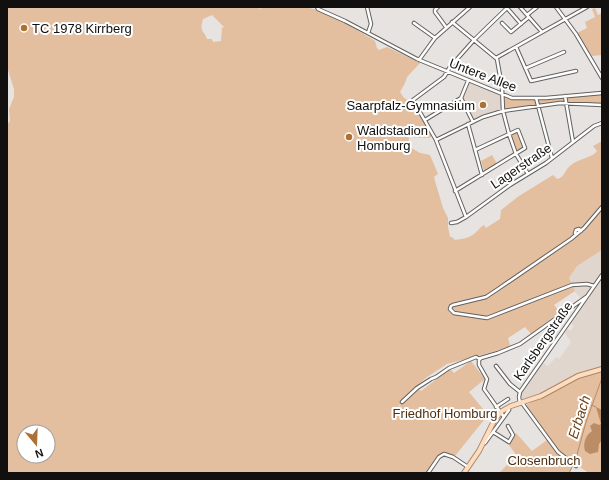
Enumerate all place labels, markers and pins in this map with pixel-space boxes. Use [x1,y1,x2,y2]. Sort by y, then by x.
place label: TC 1978 Kirrberg [32,21,132,36]
marker: TC 1978 Kirrberg [19,23,29,33]
place label: Saarpfalz-Gymnasium [346,98,475,113]
marker: Saarpfalz-Gymnasium [478,100,488,110]
place label: Waldstadion Homburg [357,123,428,153]
marker: Waldstadion Homburg [344,132,354,142]

